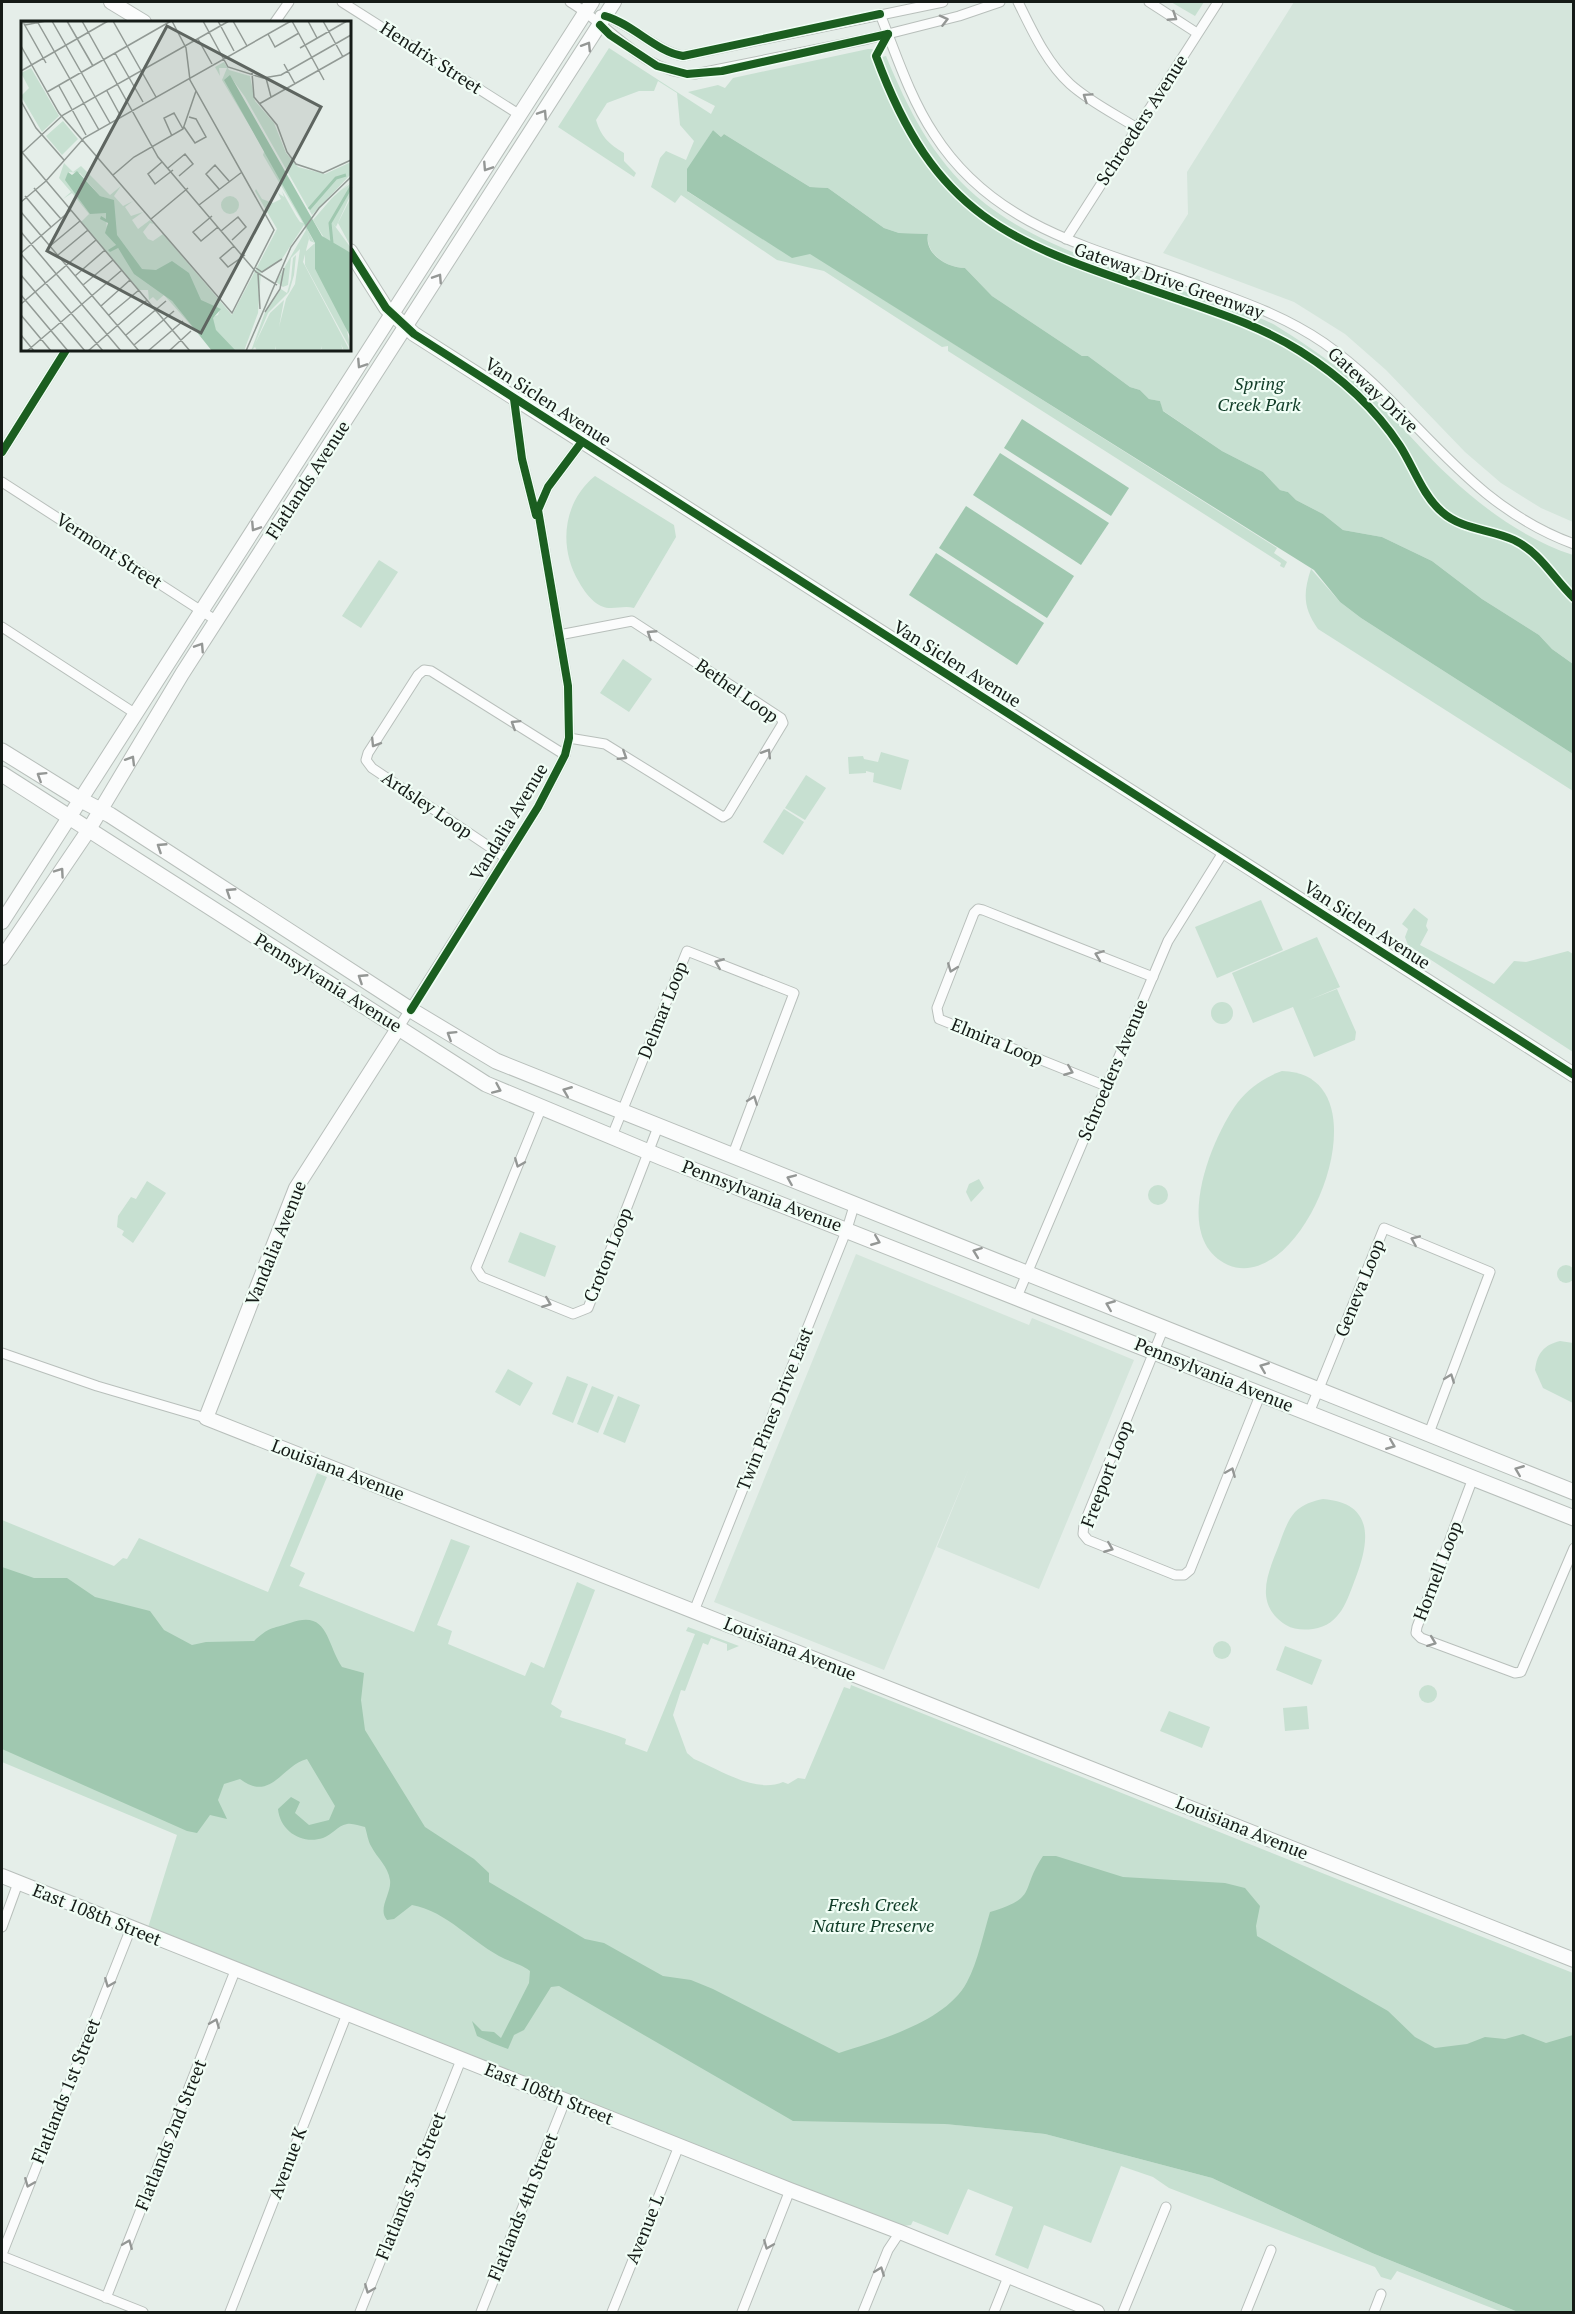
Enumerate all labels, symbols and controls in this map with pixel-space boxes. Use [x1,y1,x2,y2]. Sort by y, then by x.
one-way arrow [1167,10,1177,22]
street label: Hendrix Street [376,15,487,99]
one-way arrow [939,15,949,28]
inset map [21,21,351,351]
one-way arrow [579,42,591,52]
street label: Schroeders Avenue [1090,49,1192,189]
one-way arrow [1083,93,1094,104]
one-way arrow [536,110,548,120]
one-way arrow [483,160,494,171]
street label: Gateway Drive Greenway [1071,236,1268,324]
one-way arrow [430,274,442,284]
street label: Gateway Drive [1323,341,1424,438]
street label: Van Siclen Avenue [481,351,617,451]
one-way arrow [357,357,368,368]
park label: Spring Creek Park [1217,371,1301,416]
street label: Flatlands Avenue [260,415,355,543]
street label: Vermont Street [52,507,167,594]
one-way arrow [251,521,262,532]
street label: Van Siclen Avenue [889,614,1026,712]
one-way arrow [647,630,658,641]
one-way arrow [192,643,203,654]
street label: Bethel Loop [691,653,784,728]
one-way arrow [511,719,521,731]
one-way arrow [370,737,382,747]
one-way arrow [617,748,627,760]
one-way arrow [759,749,771,759]
one-way arrow [124,756,135,766]
street label: Vandalia Avenue [464,758,553,884]
street label: Ardsley Loop [377,765,478,843]
one-way arrow [37,771,47,783]
one-way arrow [157,844,168,855]
one-way arrow [53,867,64,878]
street label: Van Siclen Avenue [1300,874,1436,974]
one-way arrow [226,887,236,899]
street label: Pennsylvania Avenue [250,927,407,1037]
one-way arrow [1094,950,1104,963]
street label: Delmar Loop [632,957,693,1062]
one-way arrow [714,958,725,970]
one-way arrow [947,962,959,973]
one-way arrow [358,974,369,985]
street label: Schroeders Avenue [1071,995,1153,1144]
street label: Elmira Loop [948,1012,1047,1070]
one-way arrow [447,1030,457,1042]
one-way arrow [1063,1064,1074,1076]
one-way arrow [491,1082,502,1094]
one-way arrow [562,1086,573,1098]
one-way arrow [746,1095,759,1105]
street label: Pennsylvania Avenue [679,1154,846,1237]
one-way arrow [514,1156,526,1167]
one-way arrow [787,1174,798,1186]
street label: Vandalia Avenue [239,1177,311,1309]
street label: Croton Loop [577,1204,637,1305]
one-way arrow [870,1233,880,1246]
street label: Geneva Loop [1329,1235,1390,1340]
one-way arrow [1410,1236,1421,1248]
one-way arrow [972,1247,983,1259]
one-way arrow [541,1296,552,1308]
one-way arrow [1106,1300,1117,1312]
street label: Twin Pines Drive East [730,1323,818,1494]
street label: Pennsylvania Avenue [1131,1331,1297,1417]
one-way arrow [1259,1362,1270,1374]
one-way arrow [1442,1373,1455,1384]
street label: Freeport Loop [1075,1417,1138,1531]
street label: Louisiana Avenue [268,1433,408,1505]
one-way arrow [1384,1438,1395,1450]
one-way arrow [1515,1465,1526,1477]
one-way arrow [1224,1467,1236,1478]
street label: Hornell Loop [1407,1517,1467,1624]
one-way arrow [1102,1541,1113,1553]
street label: Louisiana Avenue [721,1611,860,1686]
one-way arrow [1426,1635,1437,1647]
street label: Louisiana Avenue [1173,1790,1312,1865]
street label: East 108th Street [29,1877,166,1951]
park label: Fresh Creek Nature Preserve [811,1892,934,1937]
one-way arrow [104,1976,116,1987]
street label: Flatlands 1st Street [25,2014,105,2167]
one-way arrow [207,2018,220,2029]
street label: Flatlands 2nd Street [129,2055,211,2214]
street label: East 108th Street [481,2056,618,2130]
street label: Flatlands 3rd Street [369,2108,451,2263]
street label: Avenue K [262,2123,312,2202]
street label: Flatlands 4th Street [481,2129,563,2284]
one-way arrow [24,2178,37,2188]
street label: Avenue L [619,2190,669,2267]
one-way arrow [121,2239,133,2250]
one-way arrow [763,2239,776,2250]
one-way arrow [872,2266,885,2277]
one-way arrow [364,2283,376,2294]

